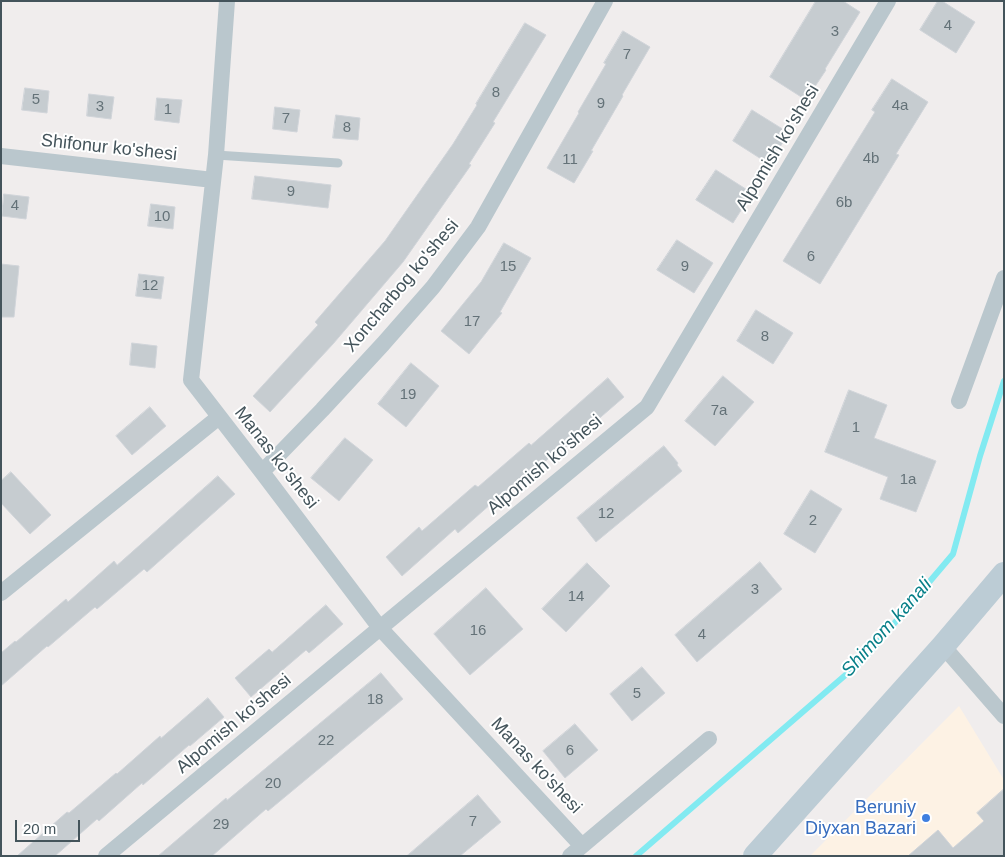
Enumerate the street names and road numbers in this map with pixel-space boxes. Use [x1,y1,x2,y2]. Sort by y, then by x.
street label: Alpomish ko'shesi [732,81,824,215]
street label: Shifonur ko'shesi [40,130,178,166]
street label: Xoncharbog ko'shesi [340,215,464,357]
street label: Manas ko'shesi [229,403,323,513]
street label: Alpomish ko'shesi [483,411,607,519]
street label: Alpomish ko'shesi [172,670,296,778]
street label: Manas ko'shesi [486,713,586,819]

